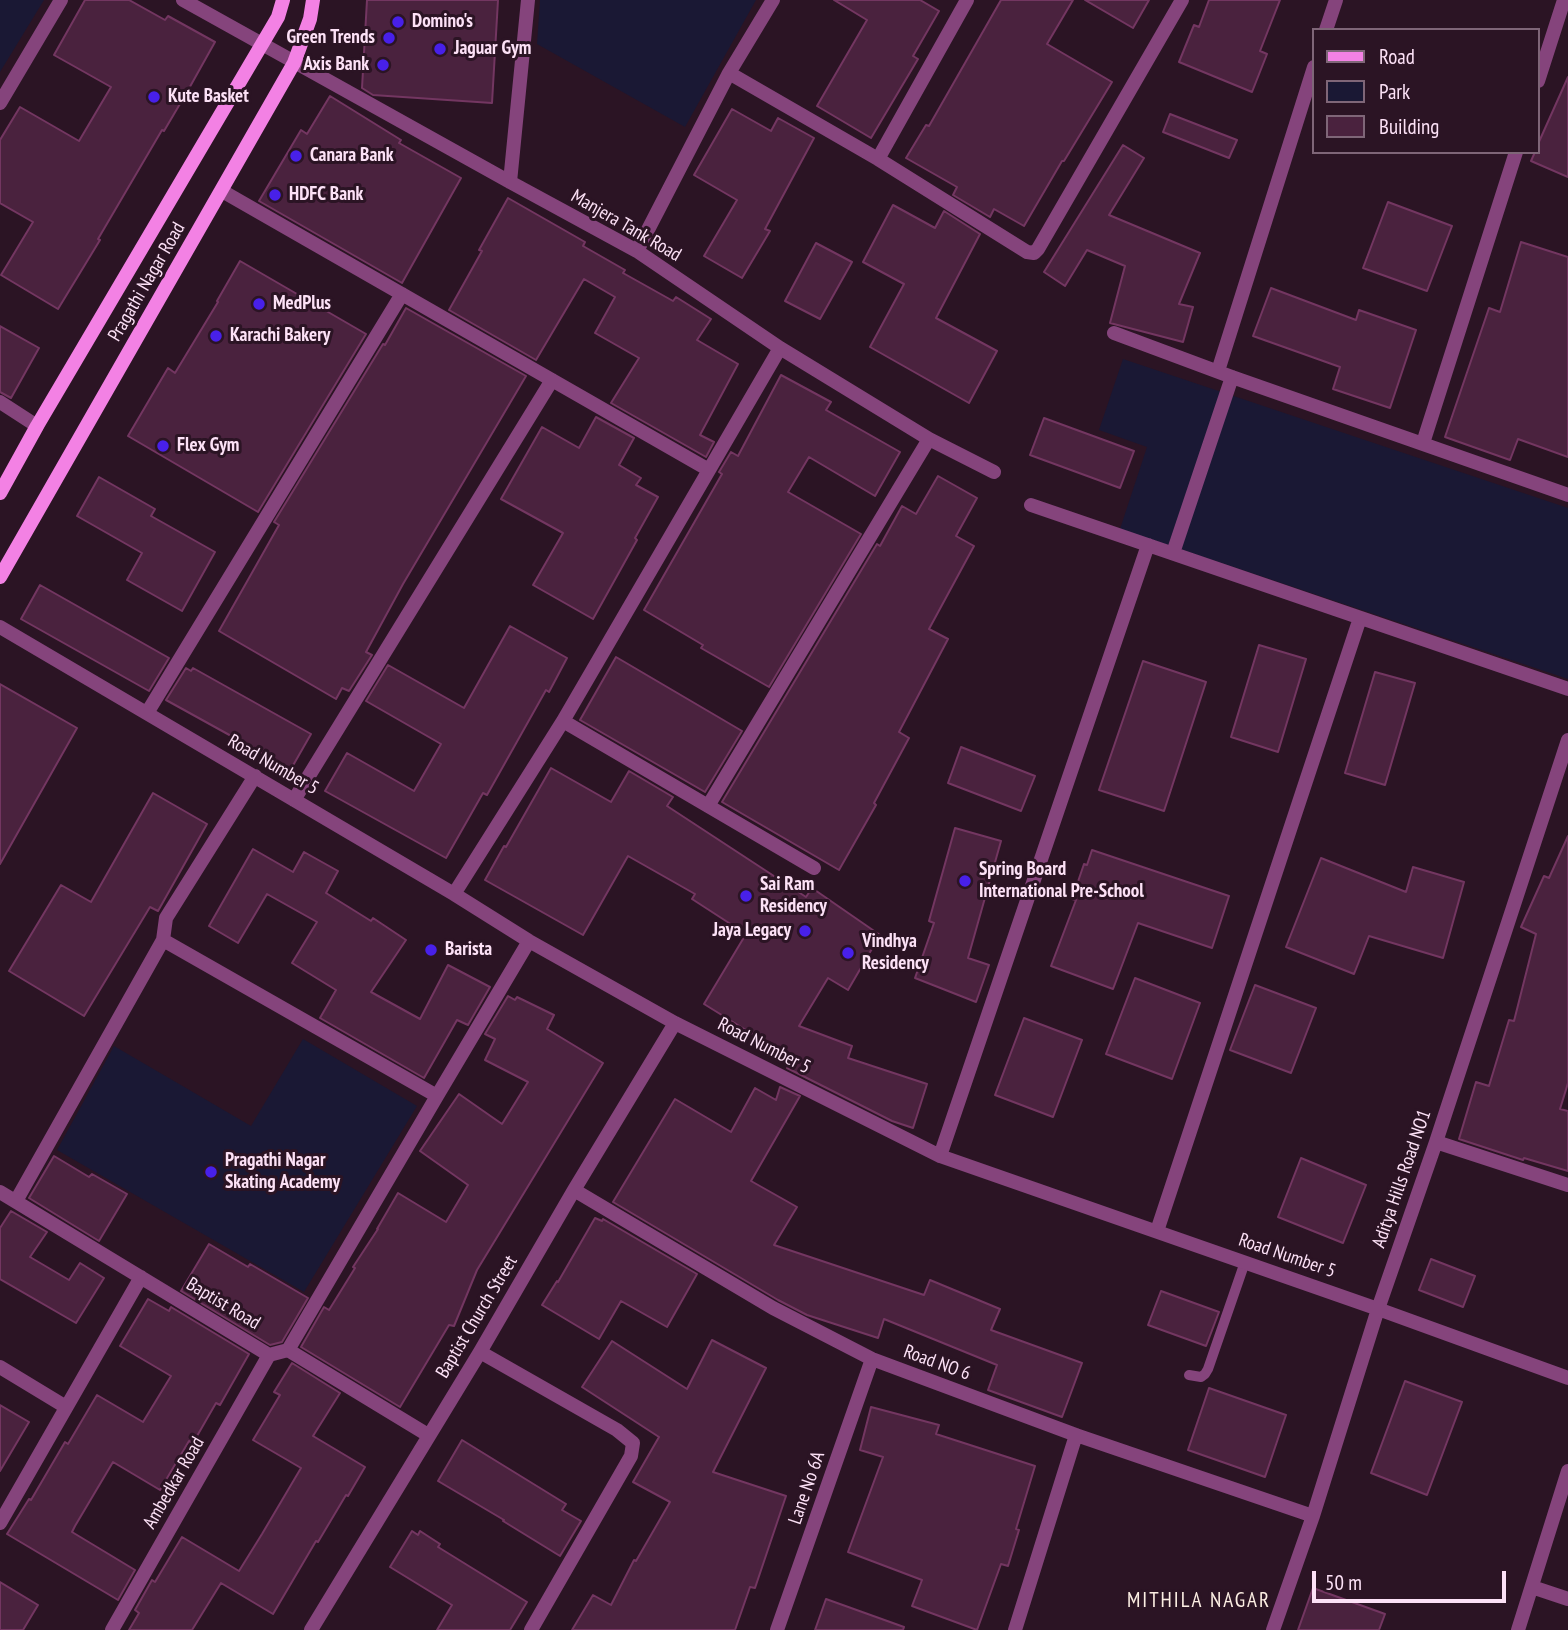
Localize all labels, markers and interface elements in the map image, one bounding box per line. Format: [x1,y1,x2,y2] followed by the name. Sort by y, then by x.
[412,11,473,33] place label: Domino's
[390,14,406,30] marker: Domino's
[286,27,375,49] place label: Green Trends
[1312,28,1540,154] legend
[381,30,397,46] marker: Green Trends
[454,38,531,60] place label: Jaguar Gym
[432,41,448,57] marker: Jaguar Gym
[1379,43,1415,70] text: Road
[303,54,369,76] place label: Axis Bank
[375,57,391,73] marker: Axis Bank
[1379,78,1410,105] text: Park
[168,86,249,108] place label: Kute Basket
[146,89,162,105] marker: Kute Basket
[1379,113,1439,140] text: Building
[310,145,394,167] place label: Canara Bank
[288,148,304,164] marker: Canara Bank
[289,184,363,206] place label: HDFC Bank
[567,185,685,267] street label: Manjera Tank Road
[267,187,283,203] marker: HDFC Bank
[104,218,190,346] street label: Pragathi Nagar Road
[273,293,331,315] place label: MedPlus
[251,296,267,312] marker: MedPlus
[230,325,330,347] place label: Karachi Bakery
[208,328,224,344] marker: Karachi Bakery
[177,435,239,457] place label: Flex Gym
[155,438,171,454] marker: Flex Gym
[223,730,323,800] street label: Road Number 5
[979,859,1144,903] place label: Spring Board International Pre-School
[957,873,973,889] marker: Spring Board International Pre-School
[760,874,827,918] place label: Sai Ram Residency
[738,888,754,904] marker: Sai Ram Residency
[712,920,791,942] place label: Jaya Legacy
[797,923,813,939] marker: Jaya Legacy
[862,931,929,975] place label: Vindhya Residency
[445,939,492,961] place label: Barista
[423,942,439,958] marker: Barista
[840,945,856,961] marker: Vindhya Residency
[714,1013,814,1079] street label: Road Number 5
[1368,1107,1436,1251] street label: Aditya Hills Road NO1
[225,1150,340,1194] place label: Pragathi Nagar Skating Academy
[203,1164,219,1180] marker: Pragathi Nagar Skating Academy
[1235,1229,1339,1283] street label: Road Number 5
[431,1252,523,1382] street label: Baptist Church Street
[182,1273,264,1335] street label: Baptist Road
[900,1340,974,1386] street label: Road NO 6
[139,1433,209,1533] street label: Ambedkar Road
[784,1449,830,1527] street label: Lane No 6A
[1316,1556,1510,1600] scale bar
[1325,1569,1362,1596] text: 50 m
[1129,1588,1269,1614] district label: MITHILA NAGAR

